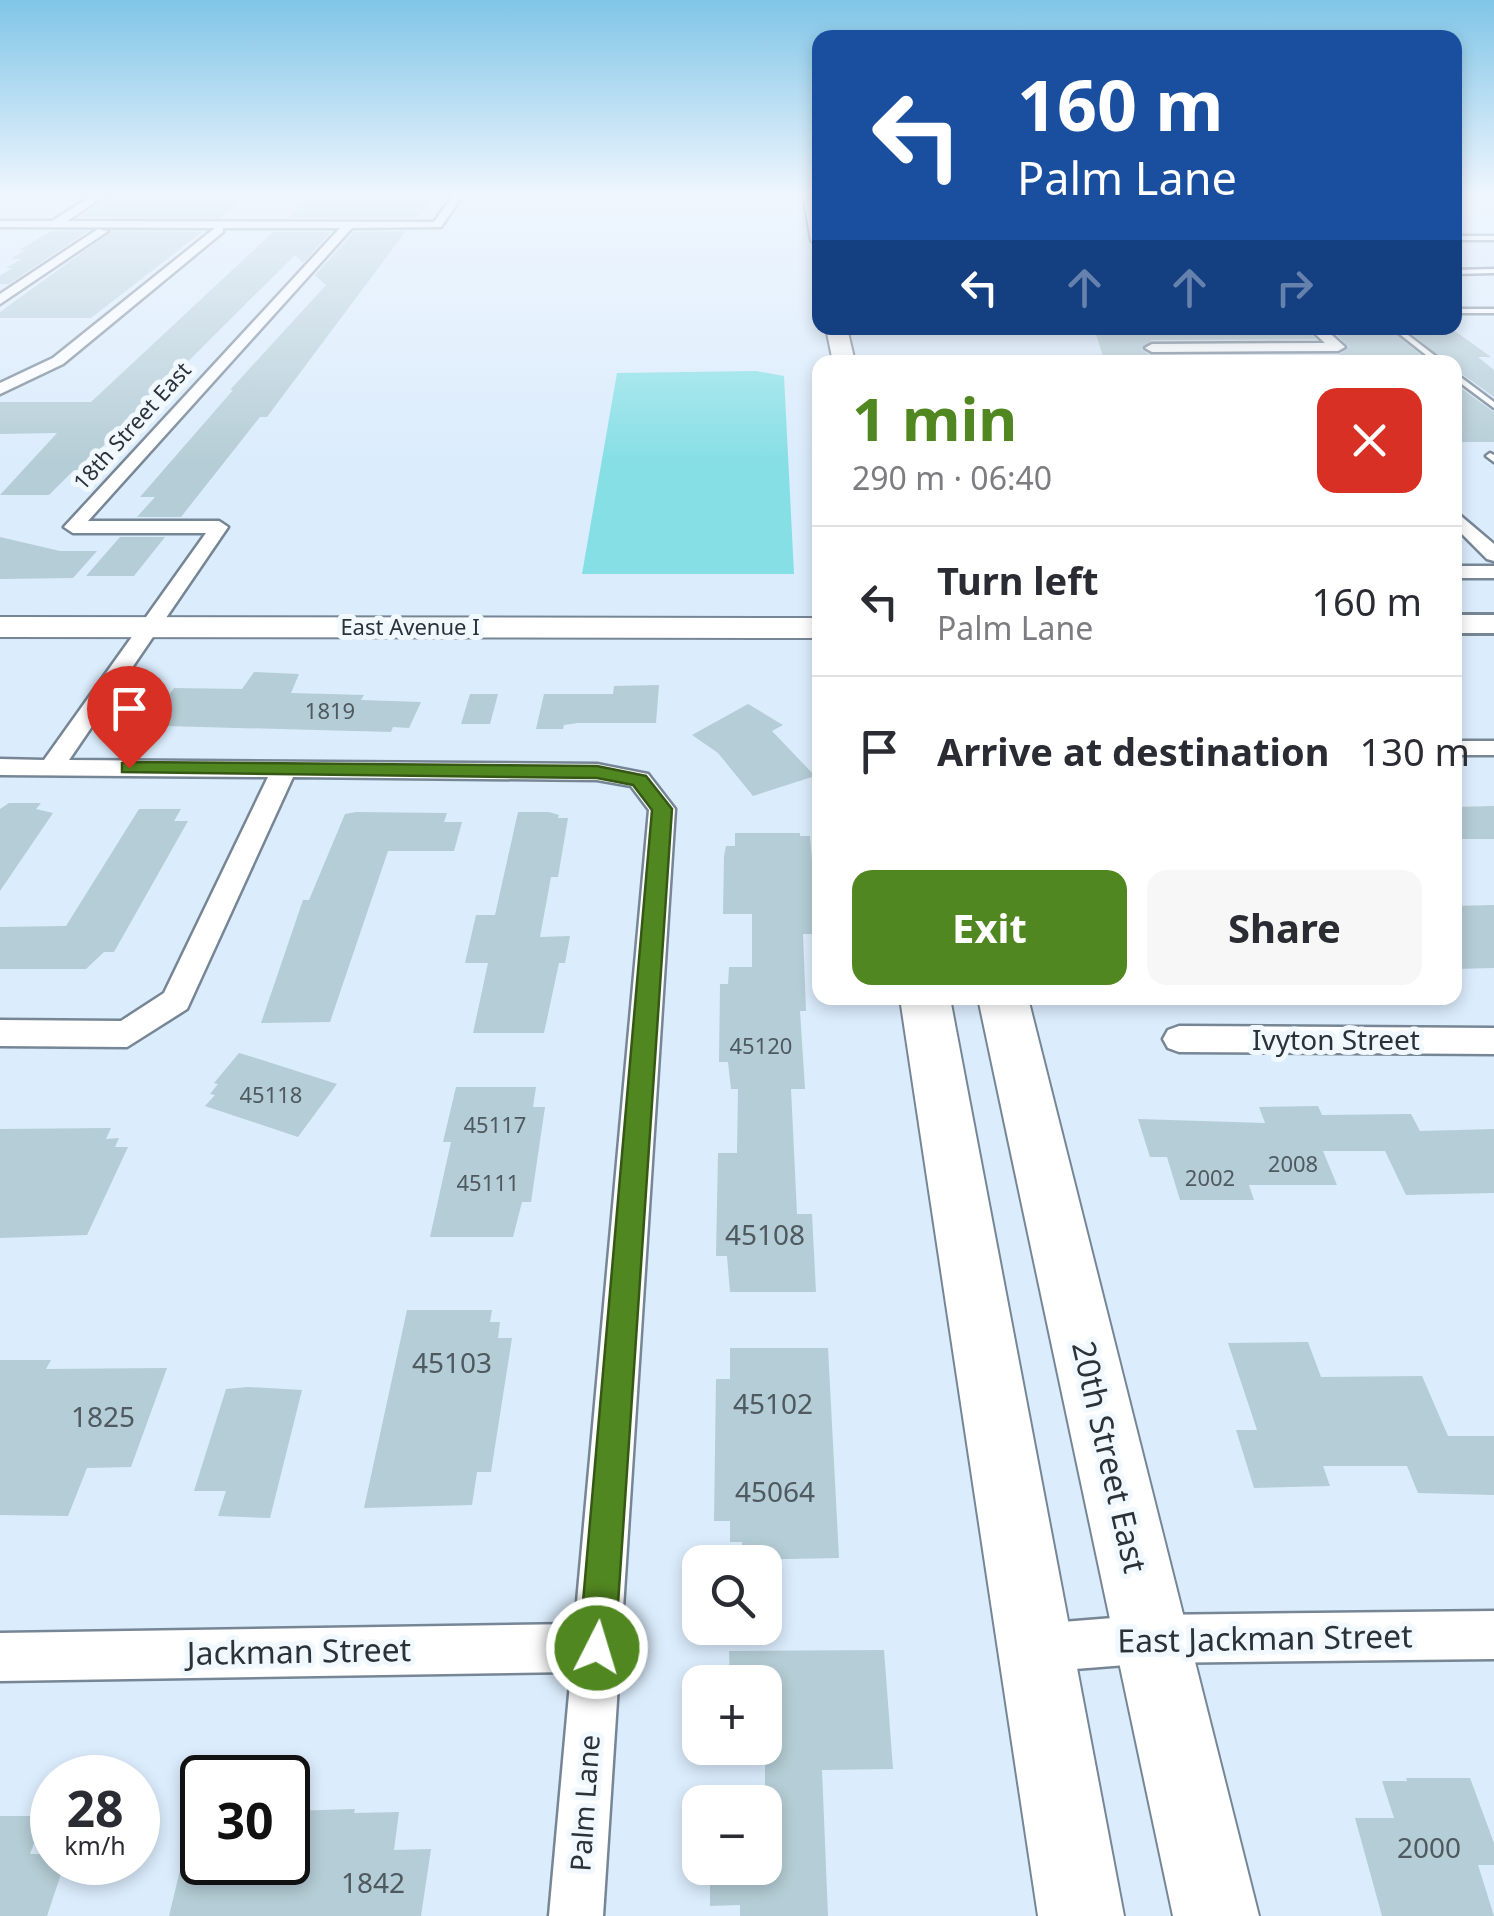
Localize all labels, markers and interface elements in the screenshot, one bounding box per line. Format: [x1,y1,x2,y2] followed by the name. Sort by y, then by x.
[1017,56,1224,152] text: 160 m
[852,70,982,200] icon: left
[1017,147,1237,208] text: Palm Lane
[952,260,1007,315] icon: left
[1057,260,1112,315] icon: ahead
[1162,260,1217,315] icon: ahead
[1267,260,1322,315] icon: right
[66,355,197,496] street label: 18th Street East
[852,377,1017,459] text: 1 min
[1317,388,1422,493] button: close
[852,456,1052,499] text: 290 m · 06:40
[937,554,1099,606] text: Turn left
[852,574,907,629] icon: left
[1311,575,1422,627] text: 160 m
[937,606,1093,649] text: Palm Lane
[340,611,480,641] street label: East Avenue I
[87,666,172,769] pin
[102,681,157,736] icon: arrive
[305,695,355,725] house number: 1819
[852,724,907,779] icon: arrive
[937,725,1329,777] text: Arrive at destination
[1359,725,1470,777] text: 130 m
[852,870,1127,985] button: Exit
[1147,870,1422,985] button: Share
[1252,1020,1420,1058] street label: Ivyton Street
[730,1030,792,1060] house number: 45120
[240,1079,302,1109] house number: 45118
[464,1109,526,1139] house number: 45117
[1268,1148,1318,1178] house number: 2008
[1185,1162,1235,1192] house number: 2002
[457,1167,519,1197] house number: 45111
[725,1215,805,1253] house number: 45108
[1063,1337,1158,1577] street label: 20th Street East
[412,1343,492,1381] house number: 45103
[733,1384,813,1422] house number: 45102
[71,1397,135,1435] house number: 1825
[735,1472,815,1510] house number: 45064
[682,1545,782,1885] map controls
[682,1545,782,1645] button: search
[545,1596,649,1700] position arrow
[1117,1613,1413,1662] street label: East Jackman Street
[183,1627,412,1674] street label: Jackman Street
[682,1665,782,1765] button: +
[560,1733,608,1872] street label: Palm Lane
[180,1755,310,1885] speed limit sign: 30
[66,1774,124,1842] text: 28
[682,1785,782,1885] button: −
[64,1828,126,1862] text: km/h
[1397,1828,1461,1866] house number: 2000
[341,1863,405,1901] house number: 1842

